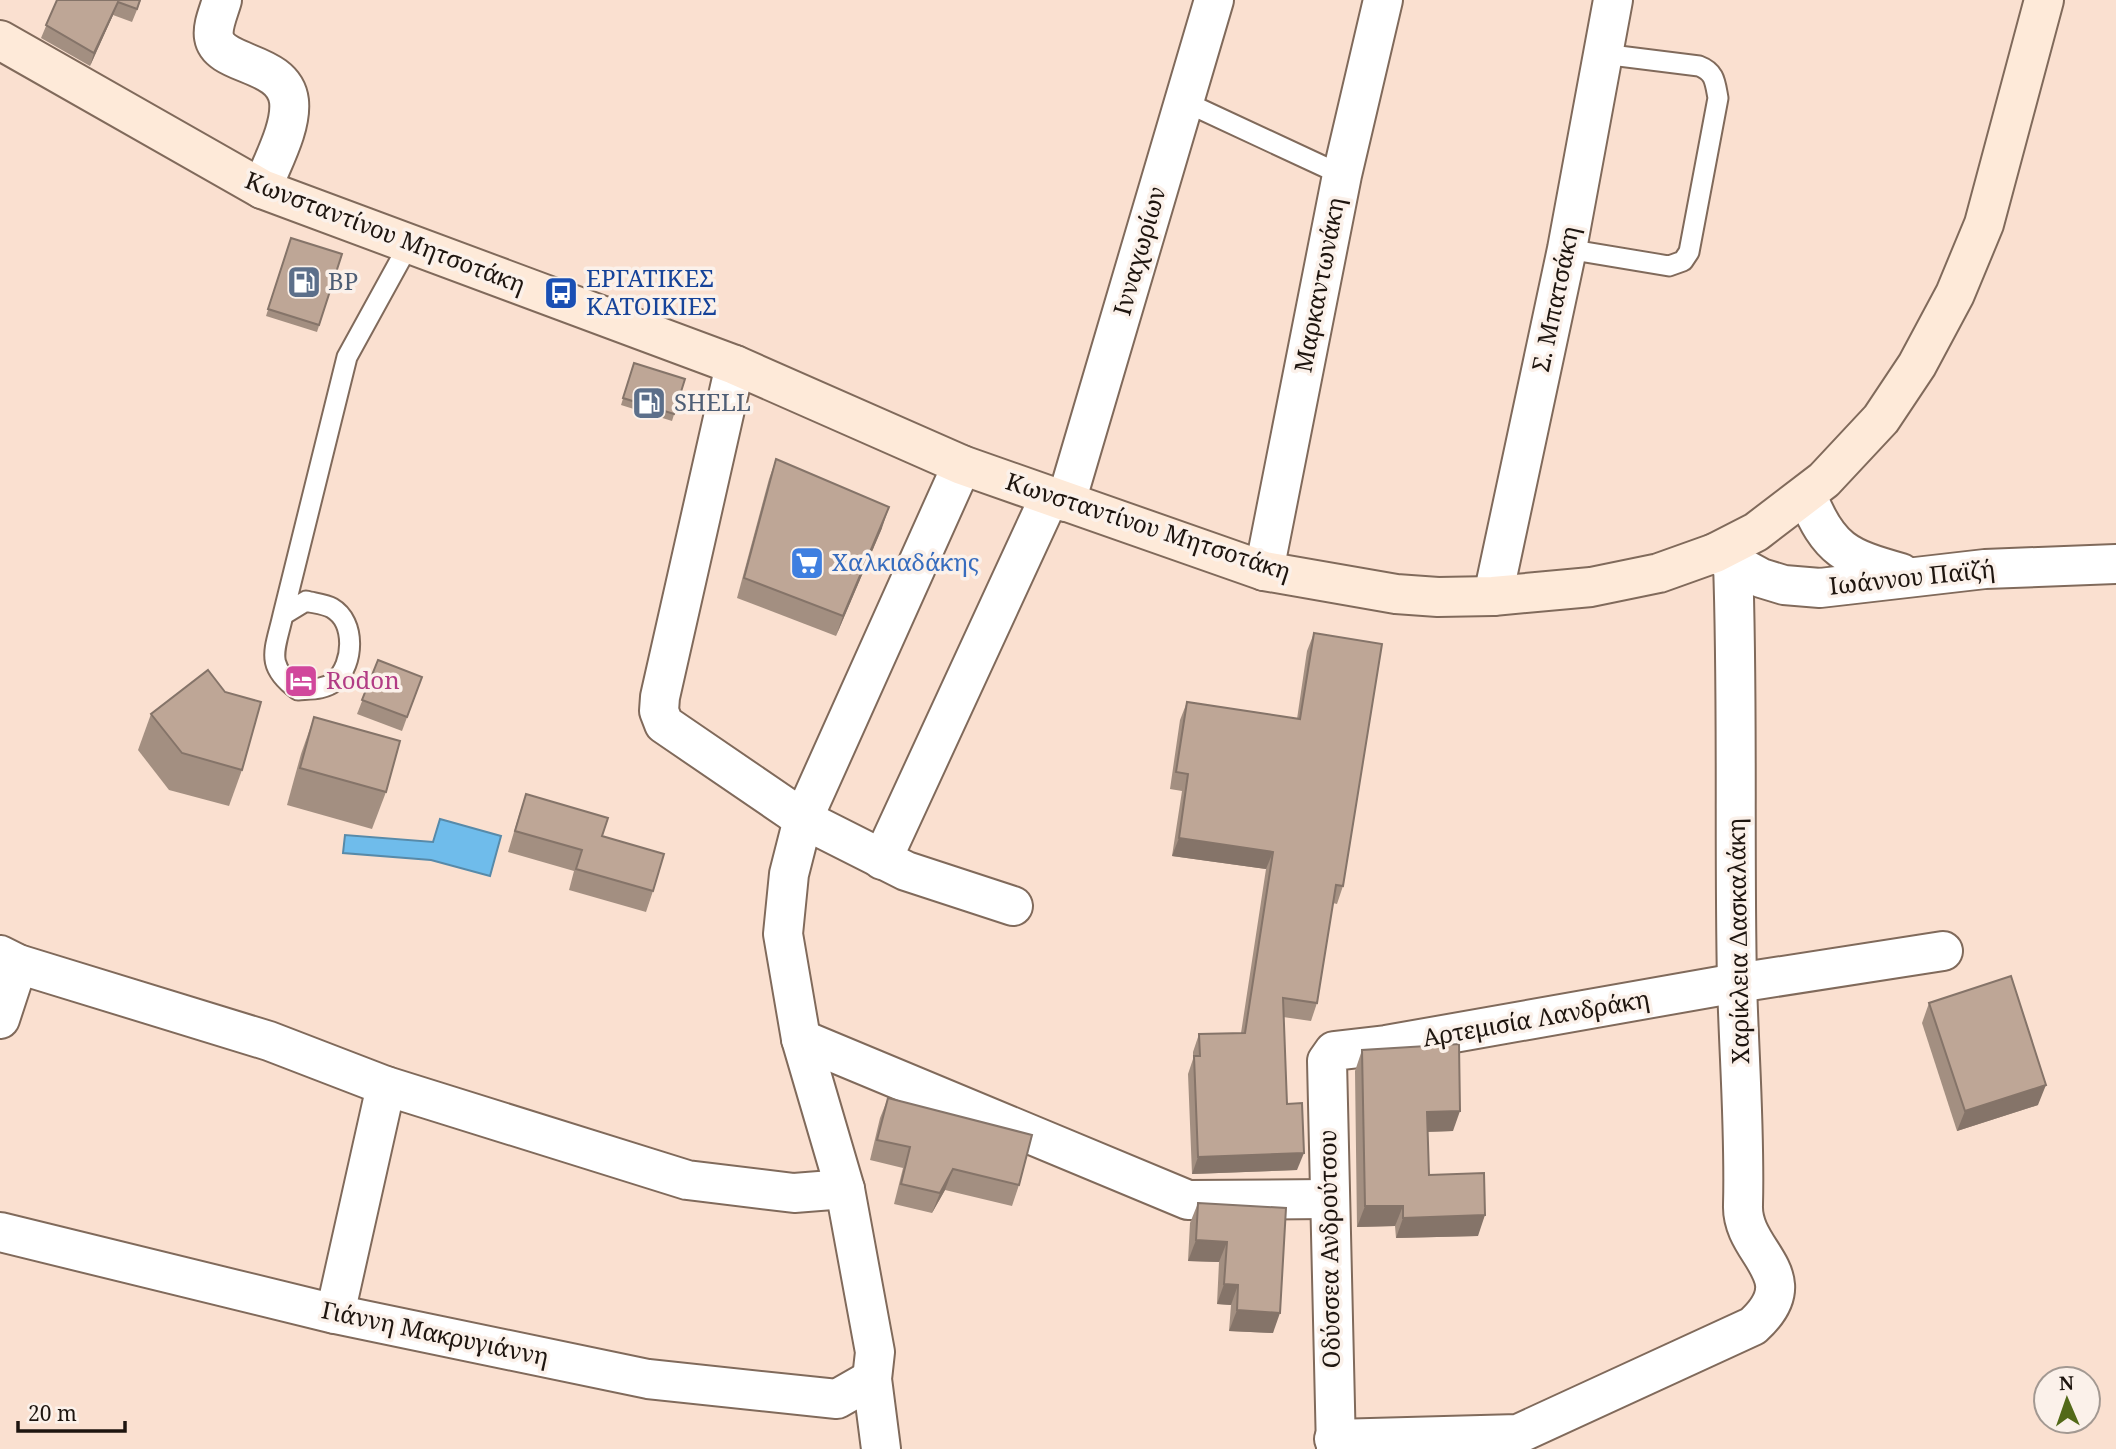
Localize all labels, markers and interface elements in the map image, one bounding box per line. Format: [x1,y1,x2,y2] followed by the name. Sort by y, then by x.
[241,163,530,300] street label: Κωνσταντίνου Μητσοτάκη
[1104,182,1173,319] street label: Ινναχωρίων
[1285,194,1352,375] street label: Μαρκαντωνάκη
[1523,223,1586,374] street label: Σ. Μπατσάκη
[586,261,717,322] place label: ΕΡΓΑΤΙΚΕΣ ΚΑΤΟΙΚΙΕΣ
[285,263,323,301] fuel station icon: BP
[328,264,358,297] place label: BP
[542,274,580,312] bus stop icon: ΕΡΓΑΤΙΚΕΣ ΚΑΤΟΙΚΙΕΣ
[630,384,668,422] fuel station icon: SHELL
[674,385,751,418] place label: SHELL
[1002,464,1295,587] street label: Κωνσταντίνου Μητσοτάκη
[788,544,826,582] supermarket icon: Χαλκιαδάκης
[832,545,979,578] place label: Χαλκιαδάκης
[1827,551,1996,602] street label: Ιωάννου Παϊζή
[282,662,320,700] hotel icon: Rodon
[326,663,400,696] place label: Rodon
[1719,818,1756,1064] street label: Χαρίκλεια Δασκαλάκη
[1420,981,1652,1054] street label: Αρτεμισία Λανδράκη
[1310,1129,1347,1369] street label: Οδύσσεα Ανδρούτσου
[319,1292,552,1373] street label: Γιάννη Μακρυγιάννη
[2032,1365,2102,1435] north arrow
[2058,1370,2074,1396] text: N
[18,1390,124,1434] scale bar
[28,1399,77,1427] text: 20 m

